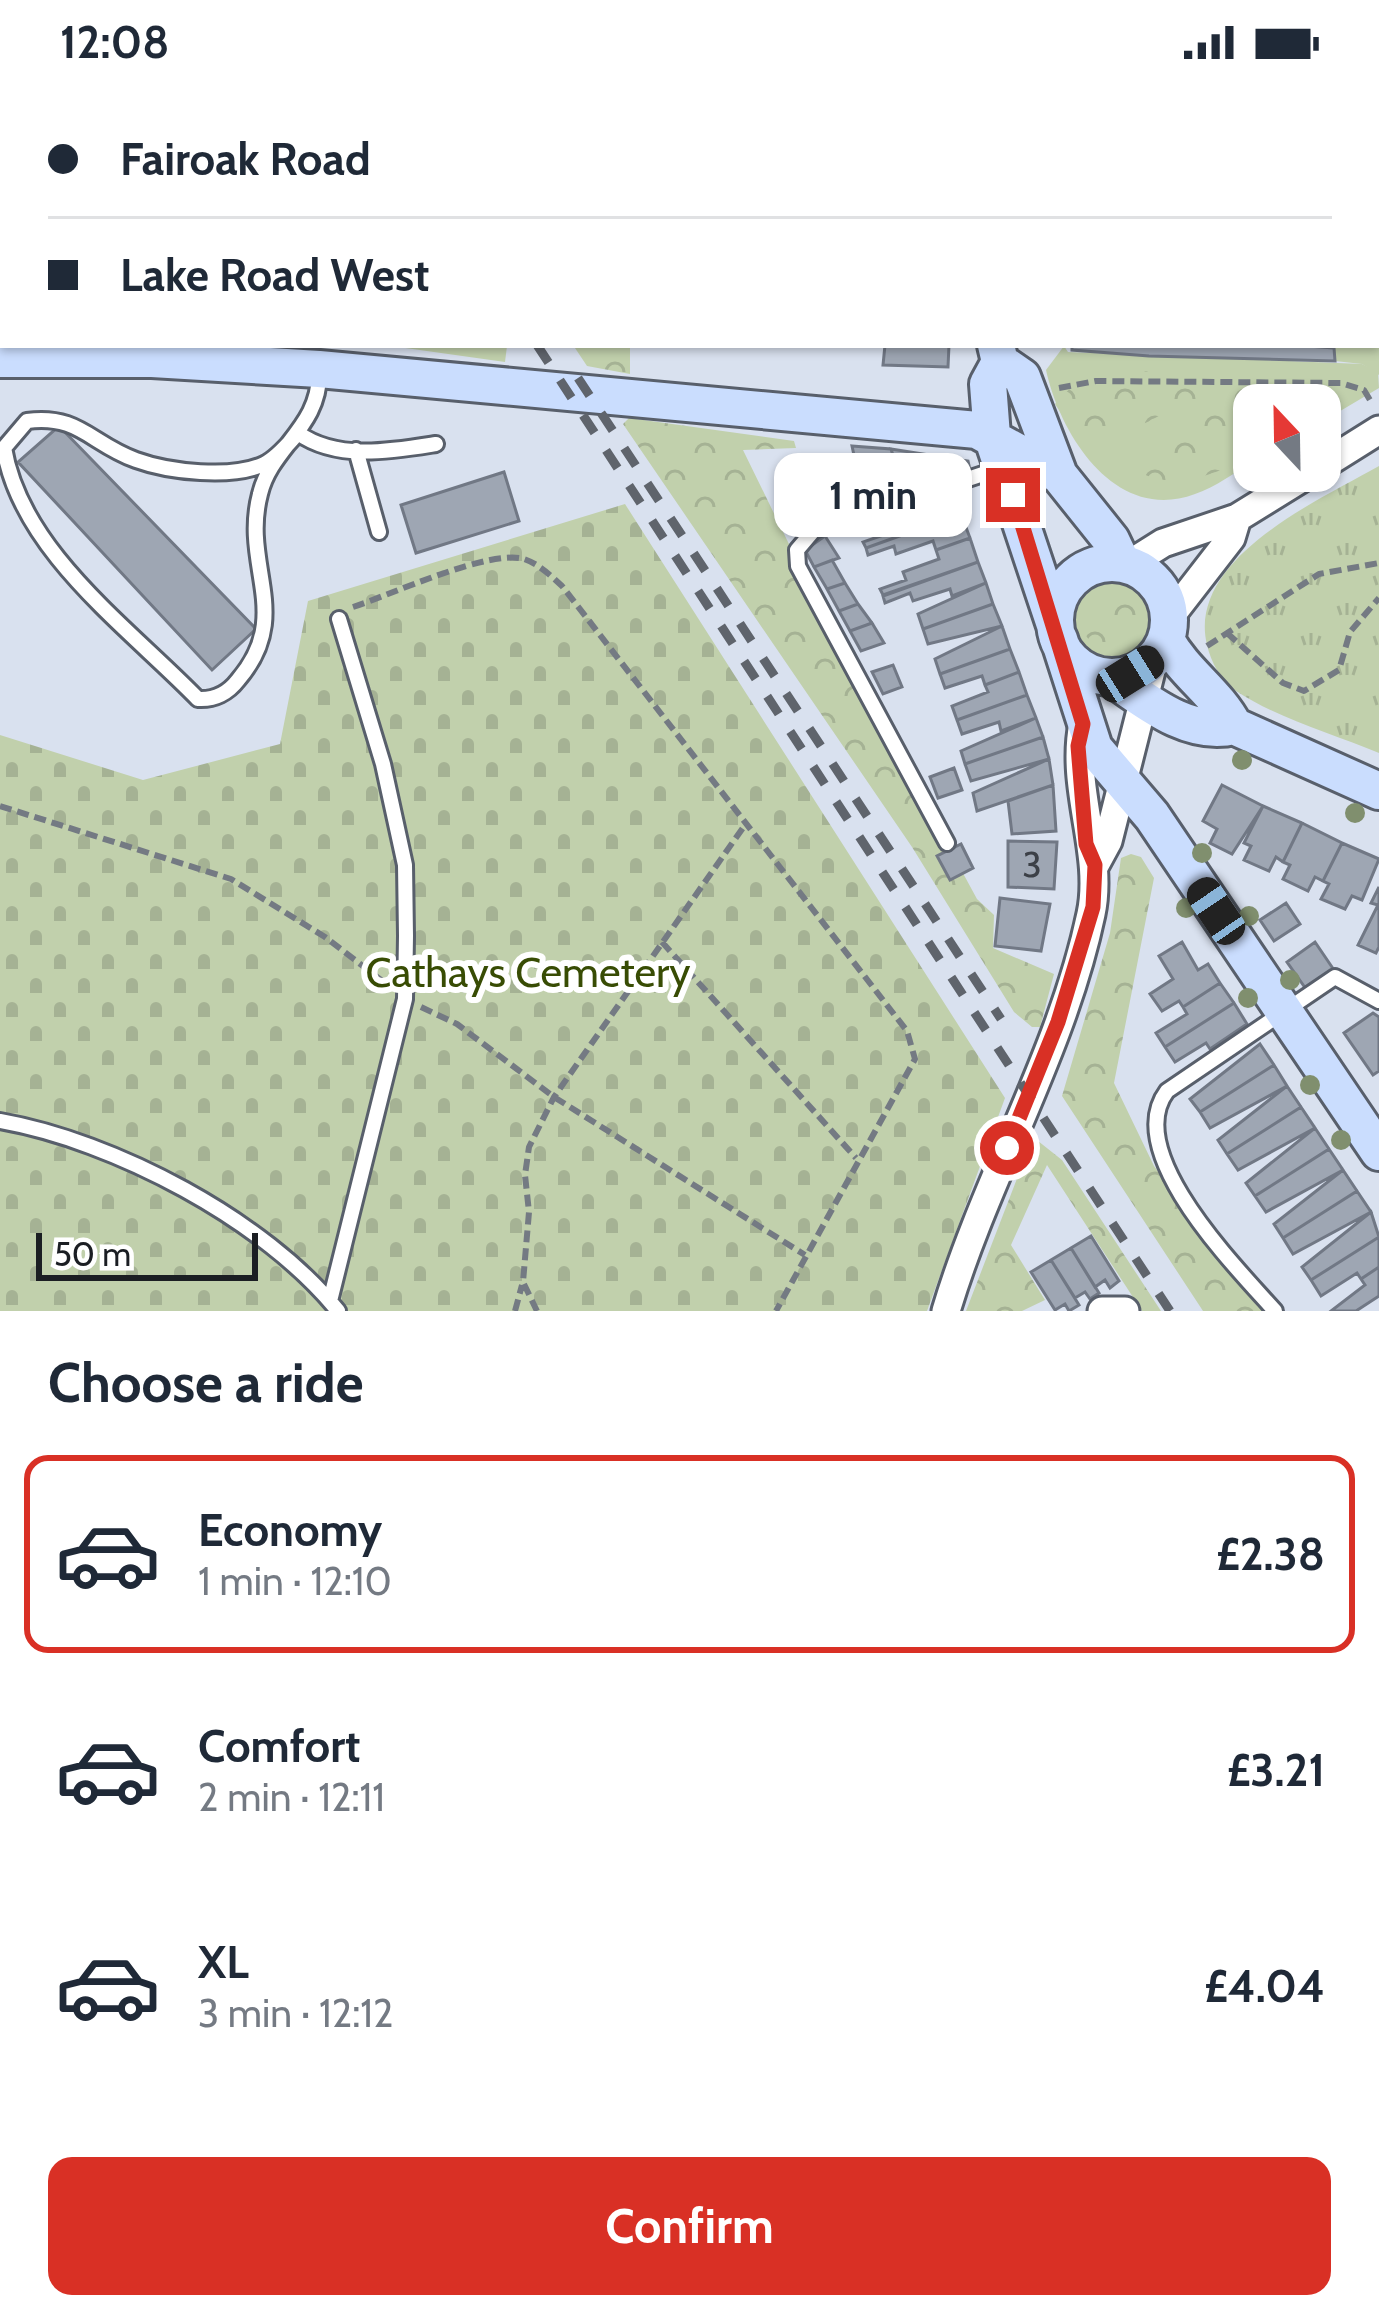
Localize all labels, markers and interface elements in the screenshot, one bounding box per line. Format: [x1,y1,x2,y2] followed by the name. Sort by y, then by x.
[60,15,169,69] text: 12:08
[120,132,371,186] text: Fairoak Road
[120,248,430,302] text: Lake Road West
[1233,384,1341,492] north arrow
[1233,384,1341,492] map controls
[773,453,971,537] callout: 1 min
[986,468,1040,522] route end
[829,471,917,519] text: 1 min
[1090,640,1170,708] car
[1022,842,1042,886] house number: 3
[1181,871,1251,951] car
[366,946,690,998] park label: Cathays Cemetery
[980,1121,1034,1175] route start
[36,1227,258,1280] scale bar
[54,1234,131,1274] text: 50 m
[48,1350,363,1416] text: Choose a ride
[54,1500,162,1608] icon: car
[198,1503,382,1557] text: Economy
[1216,1527,1325,1581] text: £2.38
[198,1557,392,1605] text: 1 min · 12:10
[54,1716,162,1824] icon: car
[198,1719,361,1773] text: Comfort
[1227,1743,1325,1797] text: £3.21
[198,1773,385,1821] text: 2 min · 12:11
[54,1932,162,2040] icon: car
[198,1935,249,1989] text: XL
[1204,1959,1325,2013] text: £4.04
[198,1989,393,2037] text: 3 min · 12:12
[48,2157,1331,2295] button: Confirm

